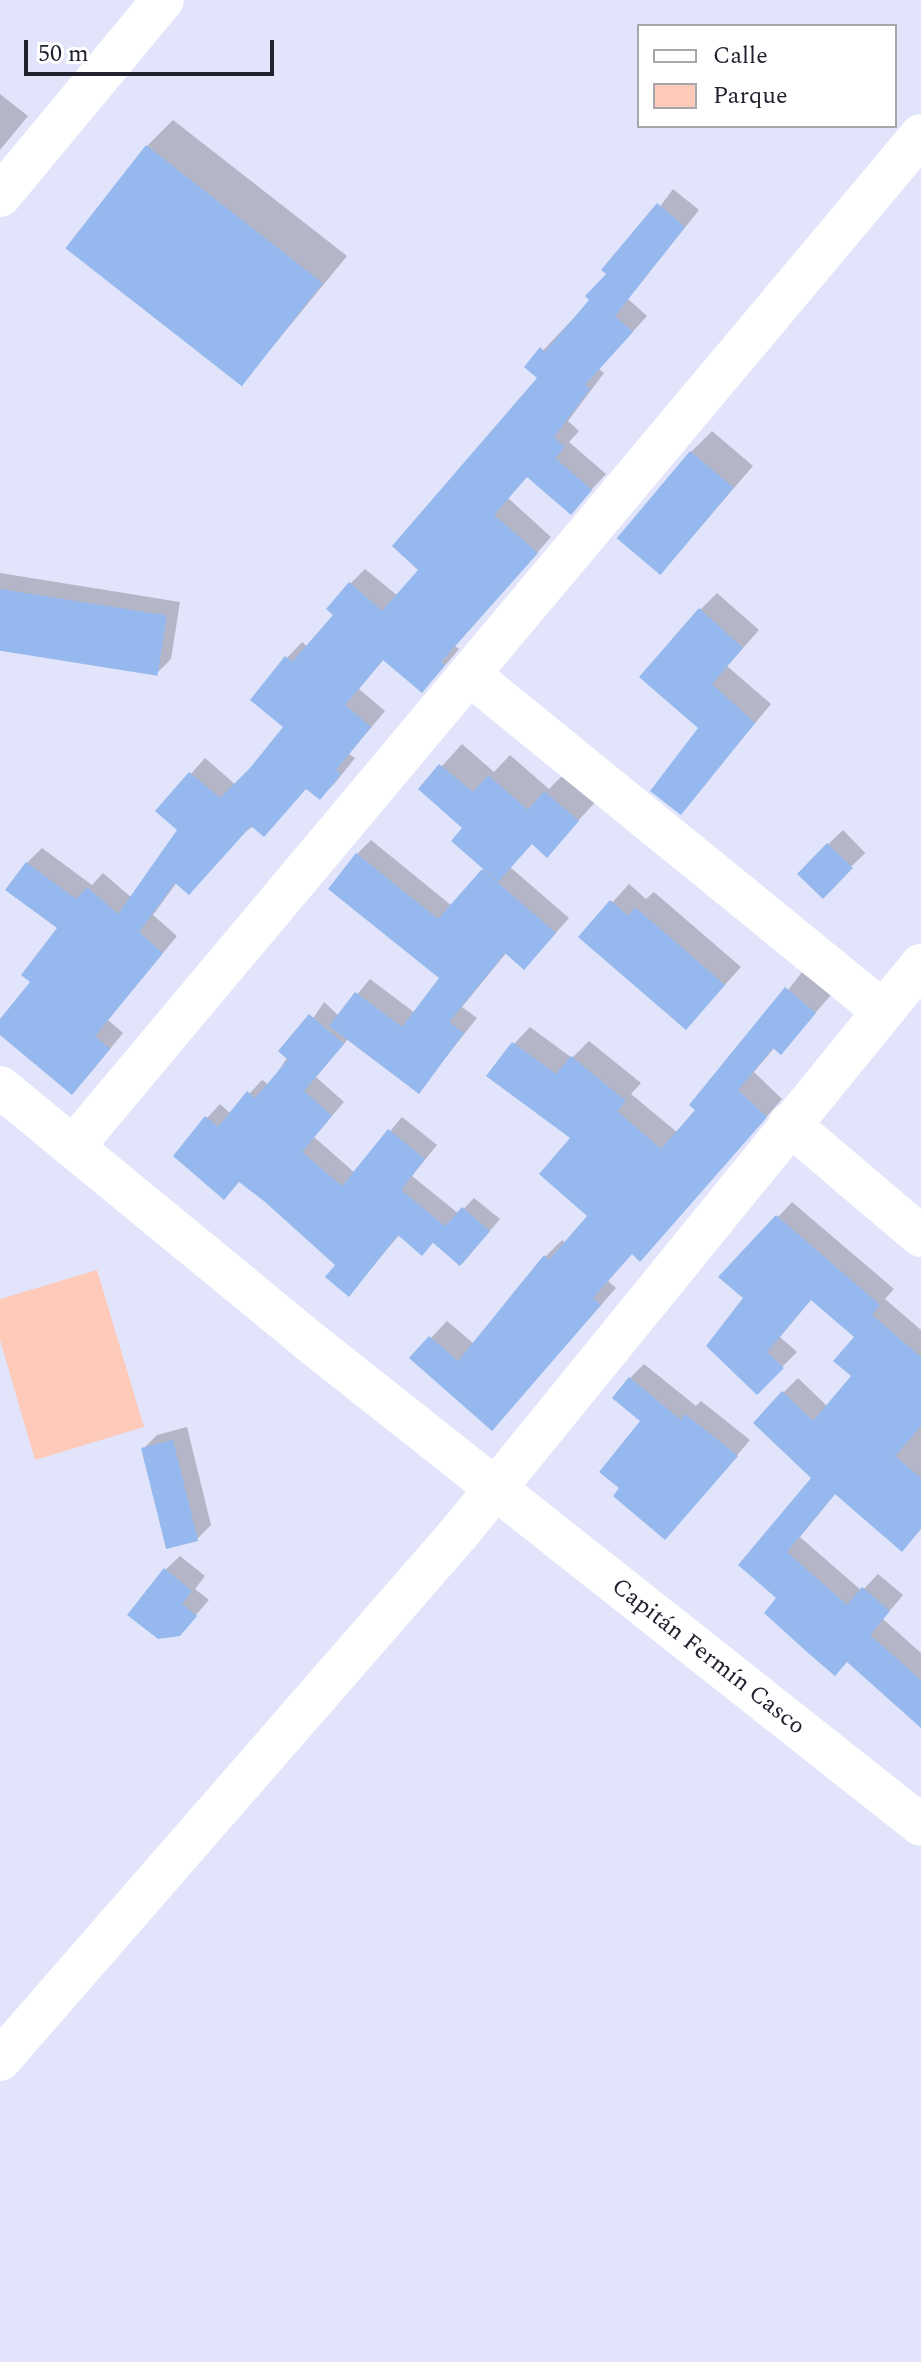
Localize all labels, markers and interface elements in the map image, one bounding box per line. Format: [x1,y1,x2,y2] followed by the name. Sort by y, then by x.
[28,24,278,74] scale bar
[637,24,897,128] legend
[38,36,89,72] text: 50 m
[713,38,768,74] text: Calle
[713,78,788,114] text: Parque
[606,1573,810,1741] street label: Capitán Fermín Casco

